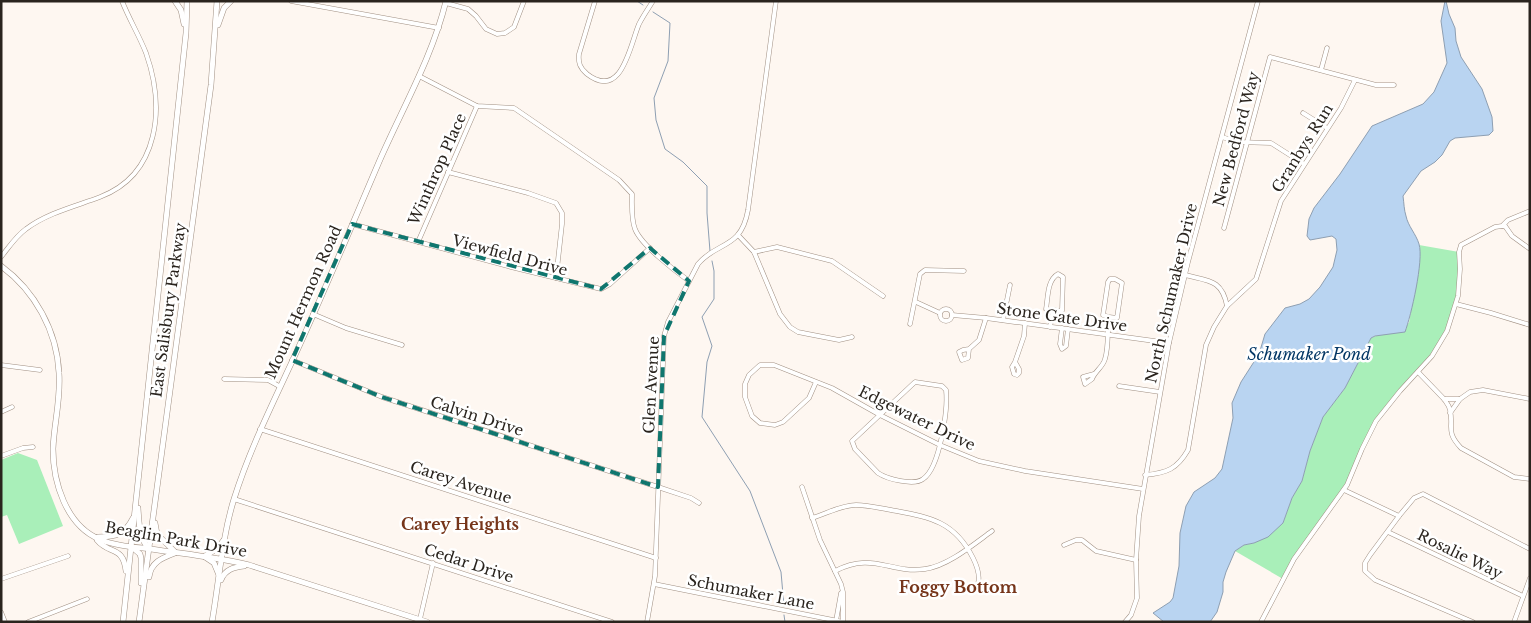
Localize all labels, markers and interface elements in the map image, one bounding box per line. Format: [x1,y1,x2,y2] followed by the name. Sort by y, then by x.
[1209,69,1263,209] street label: New Bedford Way
[1267,100,1337,196] street label: Granbys Run
[403,110,470,229] street label: Winthrop Place
[1141,201,1201,385] street label: North Schumaker Drive
[146,221,190,399] street label: East Salisbury Parkway
[261,222,345,382] street label: Mount Hermon Road
[449,230,570,280] street label: Viewfield Drive
[996,298,1128,336] street label: Stone Gate Drive
[639,336,663,434] street label: Glen Avenue
[1247,344,1371,364] water label: Schumaker Pond
[856,382,978,454] street label: Edgewater Drive
[428,392,526,440] street label: Calvin Drive
[408,457,514,507] street label: Carey Avenue
[401,514,519,534] district label: Carey Heights
[104,517,248,561] street label: Beaglin Park Drive
[1414,525,1506,583] street label: Rosalie Way
[422,540,516,586] street label: Cedar Drive
[686,570,816,614] street label: Schumaker Lane
[899,577,1018,597] district label: Foggy Bottom

